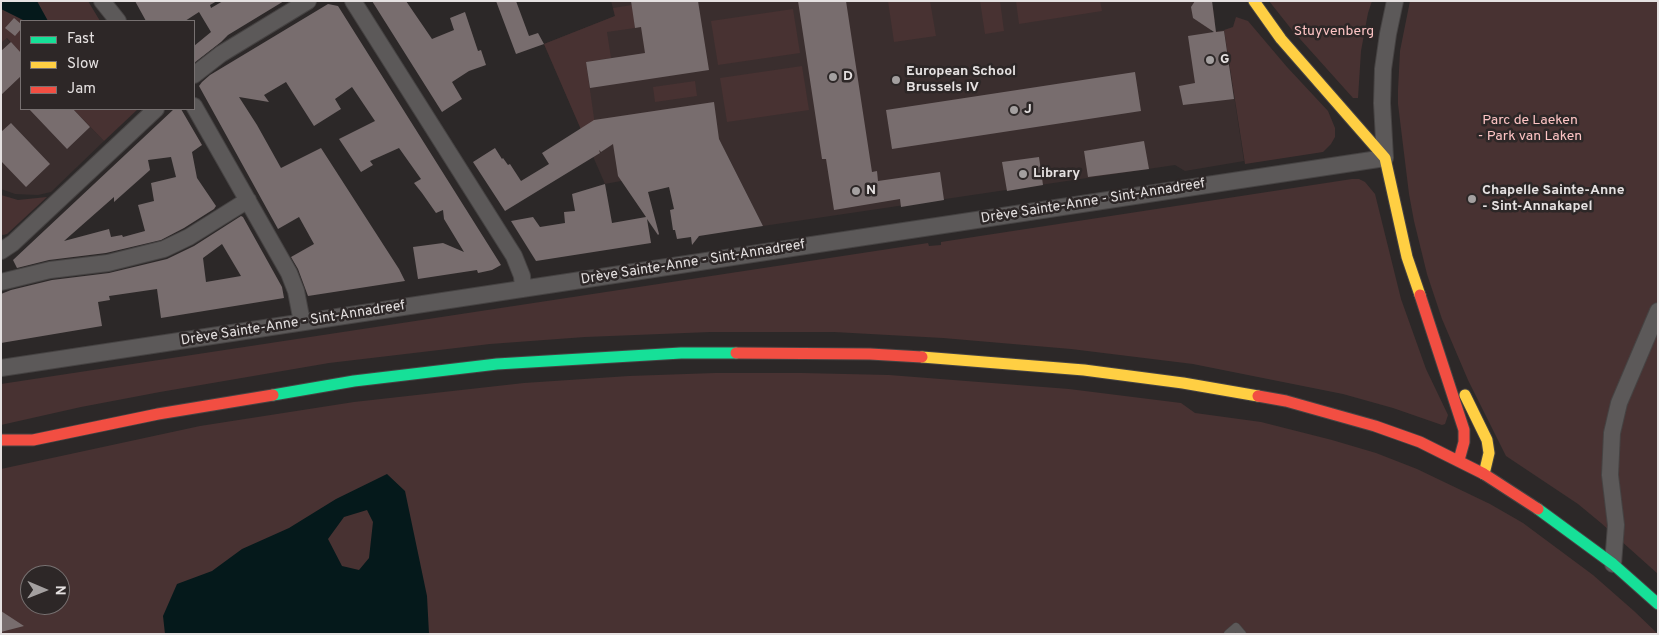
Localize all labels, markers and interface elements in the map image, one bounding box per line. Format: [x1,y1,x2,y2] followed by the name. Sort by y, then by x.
[20,20,195,110] legend
[1294,24,1374,40] park label: Stuyvenberg
[67,30,95,49] text: Fast
[1220,52,1230,68] place label: G
[1204,54,1216,66] marker: G
[67,55,99,74] text: Slow
[906,64,1016,96] place label: European School Brussels IV
[843,69,853,85] place label: D
[827,71,839,83] marker: D
[890,74,902,86] marker: European School Brussels IV
[67,80,96,99] text: Jam
[1024,102,1032,118] place label: J
[1008,104,1020,116] marker: J
[1478,113,1582,146] park label: Parc de Laeken - Park van Laken
[1033,166,1080,182] place label: Library
[1017,168,1029,180] marker: Library
[980,176,1206,228] street label: Drève Sainte-Anne - Sint-Annadreef
[866,183,876,199] place label: N
[1482,183,1624,216] place label: Chapelle Sainte-Anne - Sint-Annakapel
[850,185,862,197] marker: N
[1466,193,1478,205] marker: Chapelle Sainte-Anne - Sint-Annakapel
[580,237,806,289] street label: Drève Sainte-Anne - Sint-Annadreef
[180,298,406,350] street label: Drève Sainte-Anne - Sint-Annadreef
[20,565,70,615] north arrow
[51,585,68,595] text: N

